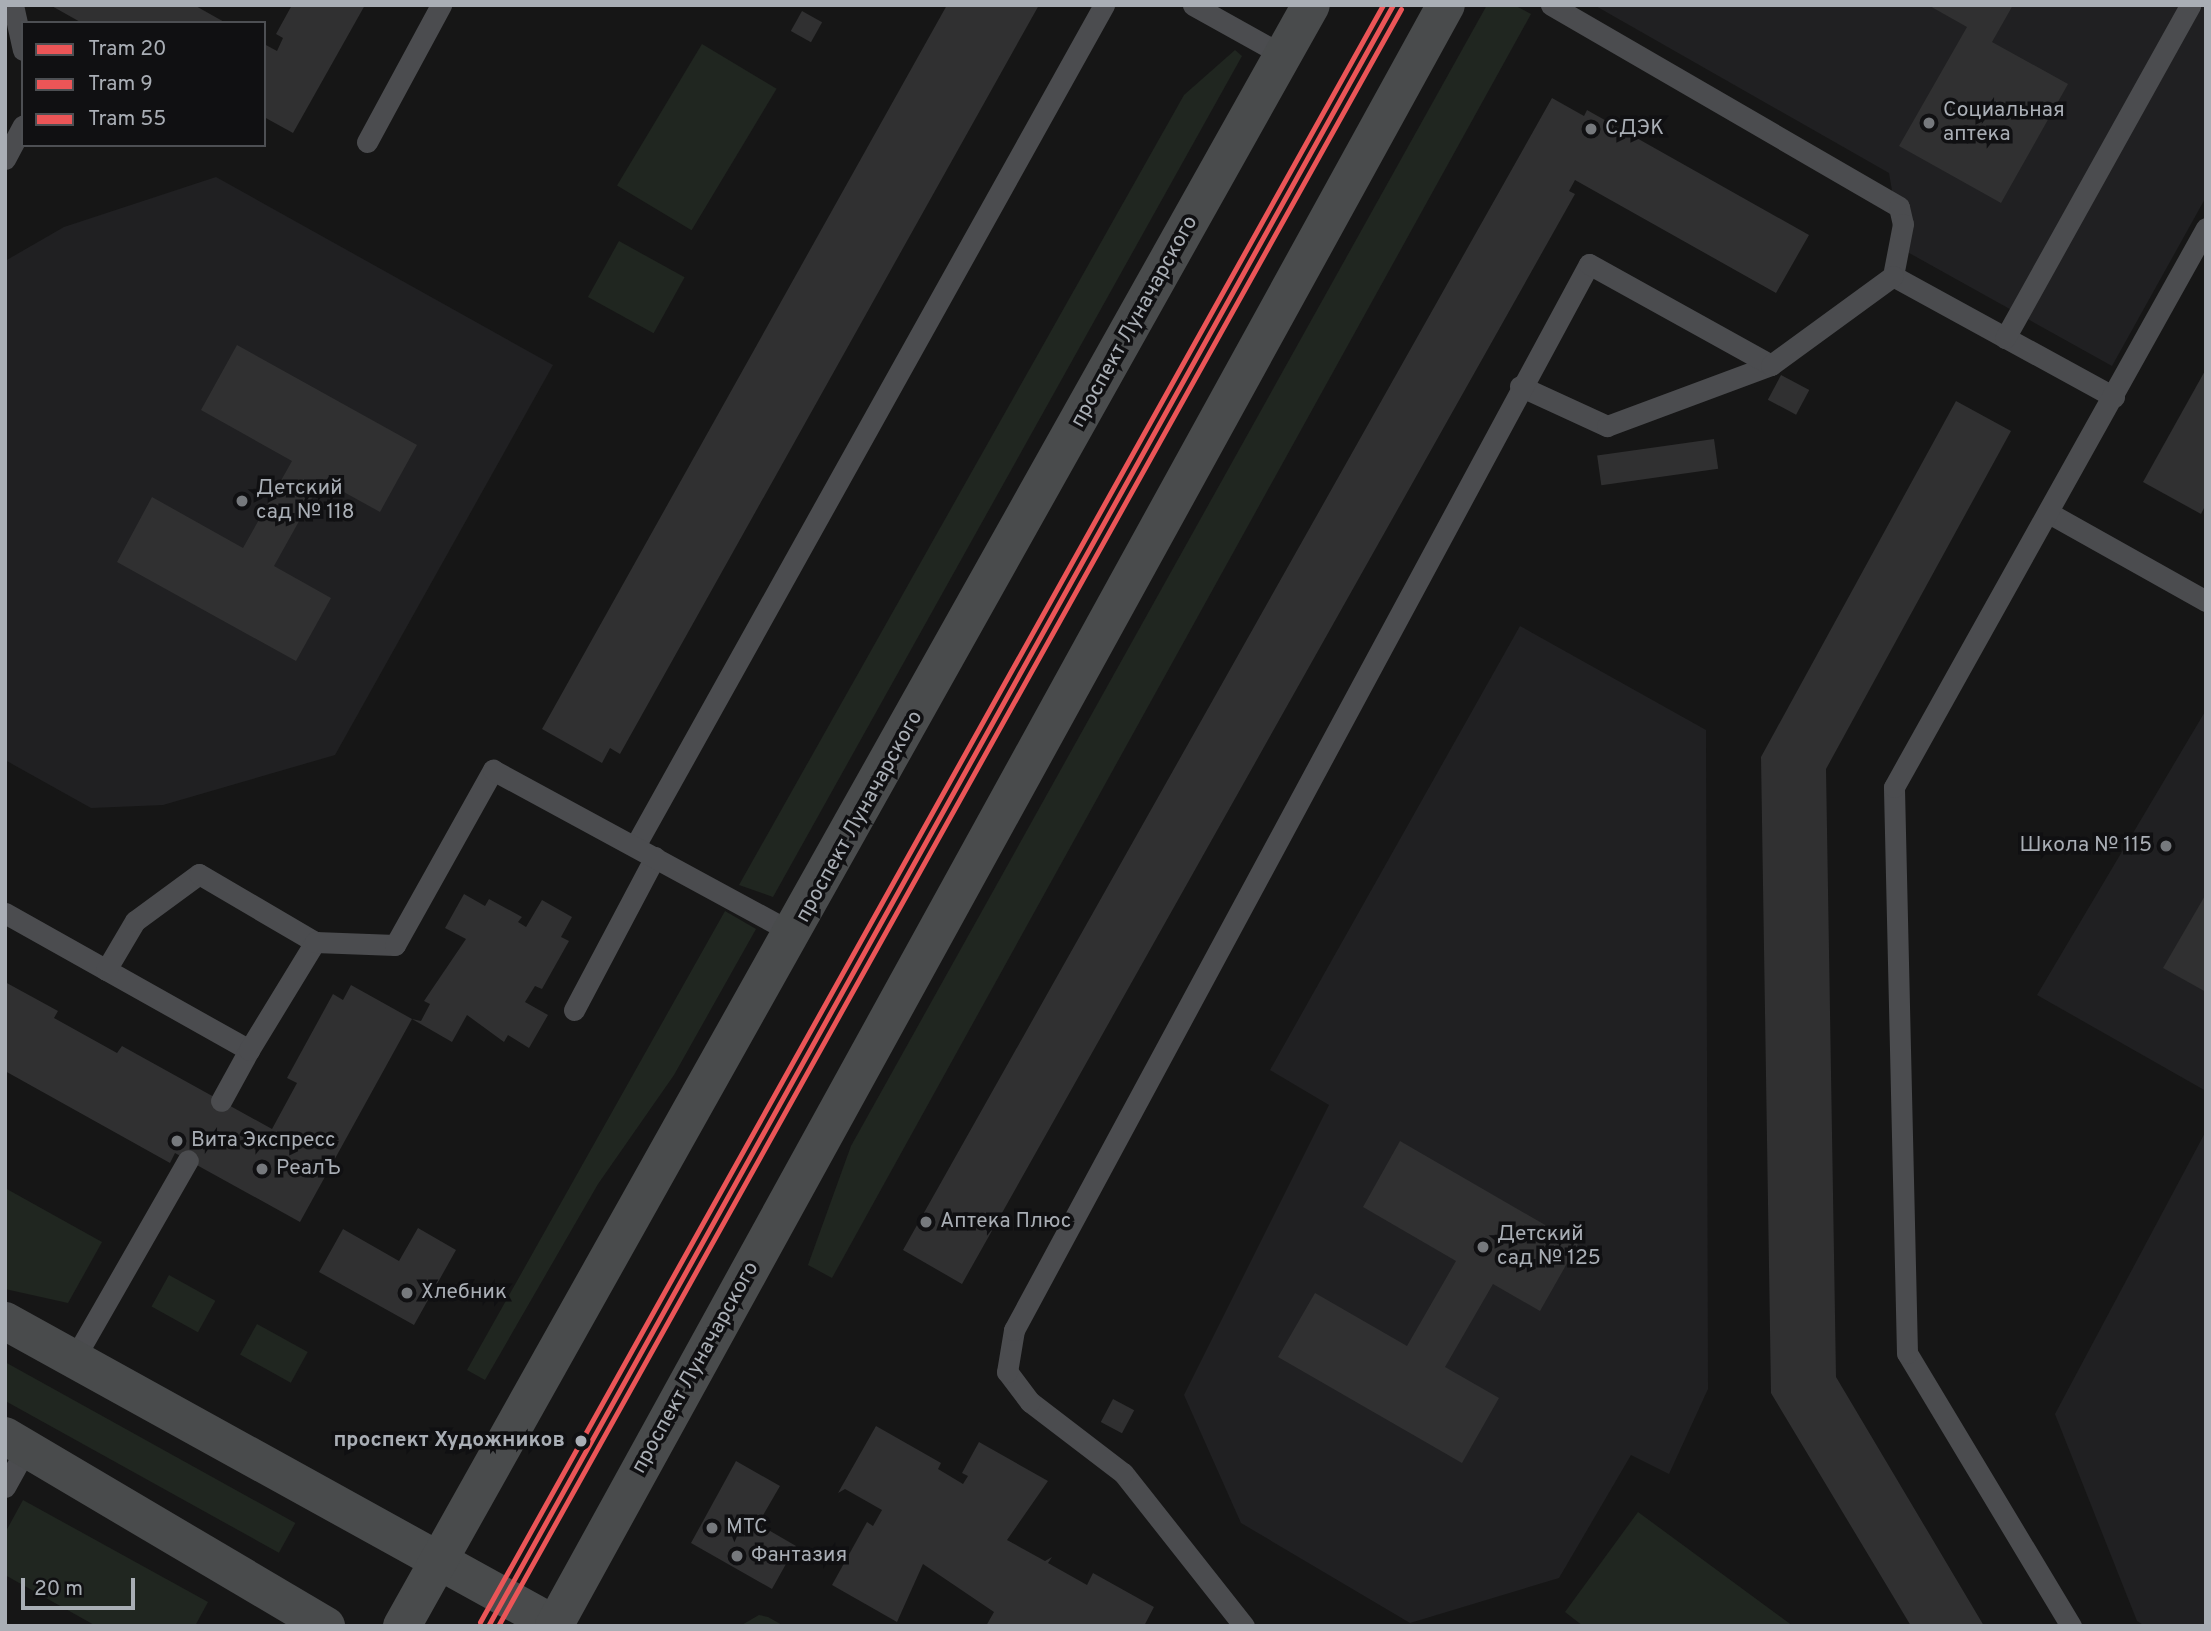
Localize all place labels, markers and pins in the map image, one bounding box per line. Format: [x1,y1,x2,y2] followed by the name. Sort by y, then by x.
[1943,98,2065,148] place label: Социальная аптека
[1921,115,1937,131] marker: Социальная аптека
[1605,116,1664,142] place label: СДЭК
[1583,121,1599,137] marker: СДЭК
[256,476,355,526] place label: Детский сад № 118
[234,493,250,509] marker: Детский сад № 118
[2019,833,2152,859] place label: Школа № 115
[2158,838,2174,854] marker: Школа № 115
[191,1128,336,1154] place label: Вита Экспресс
[169,1133,185,1149] marker: Вита Экспресс
[276,1156,341,1182] place label: РеалЪ
[254,1161,270,1177] marker: РеалЪ
[940,1209,1071,1235] place label: Аптека Плюс
[918,1214,934,1230] marker: Аптека Плюс
[1497,1222,1601,1272] place label: Детский сад № 125
[1475,1239,1491,1255] marker: Детский сад № 125
[421,1280,507,1306] place label: Хлебник
[399,1285,415,1301] marker: Хлебник
[333,1428,565,1454] place label: проспект Художников
[571,1431,591,1451] marker: проспект Художников
[726,1515,768,1541] place label: МТС
[704,1520,720,1536] marker: МТС
[751,1543,847,1569] place label: Фантазия
[729,1548,745,1564] marker: Фантазия

